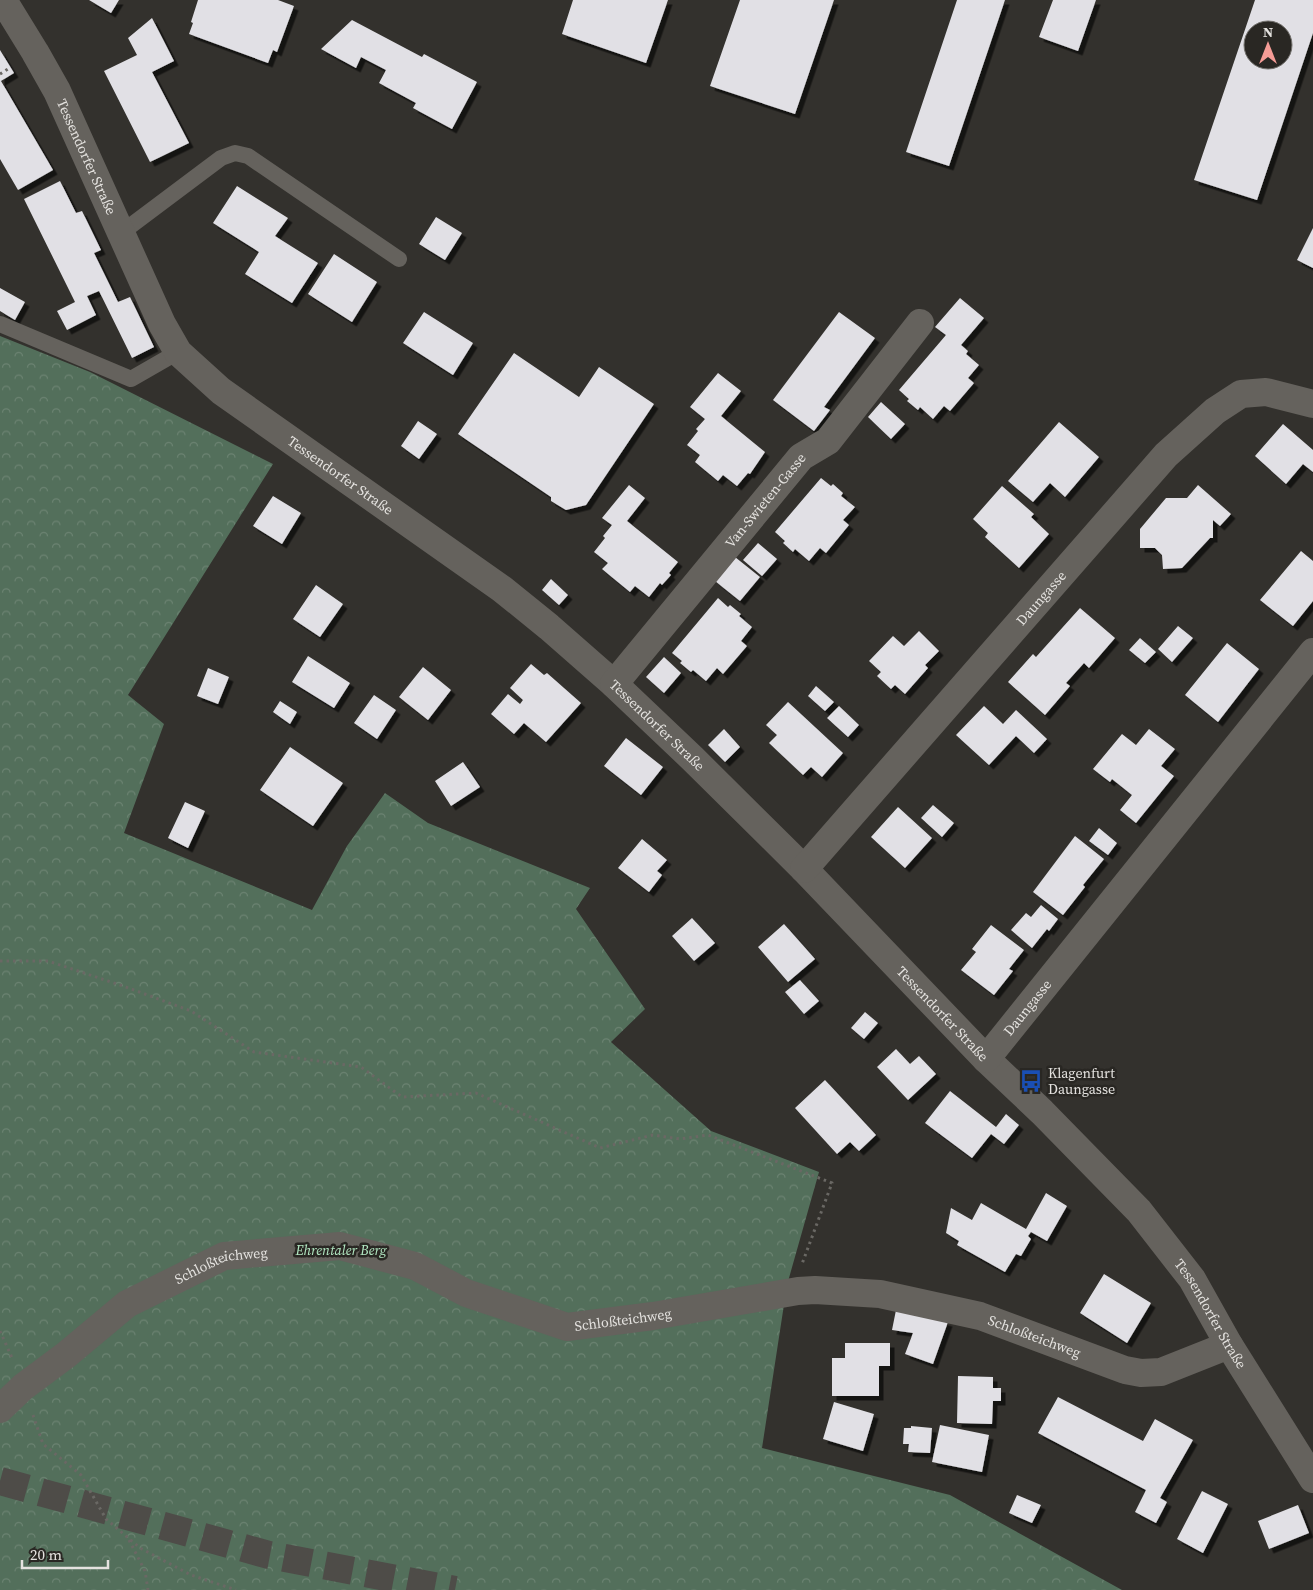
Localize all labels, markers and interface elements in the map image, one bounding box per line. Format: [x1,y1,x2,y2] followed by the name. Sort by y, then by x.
[1243,20,1293,70] north arrow
[1263,22,1273,42] text: N
[52,96,121,218] street label: Tessendorfer Straße
[284,431,397,519] street label: Tessendorfer Straße
[720,448,811,552] street label: Van-Swieten-Gasse
[1011,566,1071,630] street label: Daungasse
[605,675,709,775] street label: Tessendorfer Straße
[892,962,993,1066] street label: Tessendorfer Straße
[999,975,1056,1040] street label: Daungasse
[1048,1063,1115,1099] place label: Klagenfurt Daungasse
[1018,1068,1044,1094] bus stop icon: Klagenfurt Daungasse
[294,1240,388,1260] park label: Ehrentaler Berg
[171,1242,268,1289] street label: Schloßteichweg
[1170,1255,1251,1373] street label: Tessendorfer Straße
[573,1303,673,1336] street label: Schloßteichweg
[985,1310,1084,1363] street label: Schloßteichweg
[22,1538,109,1570] scale bar
[30,1544,62,1565] text: 20 m

